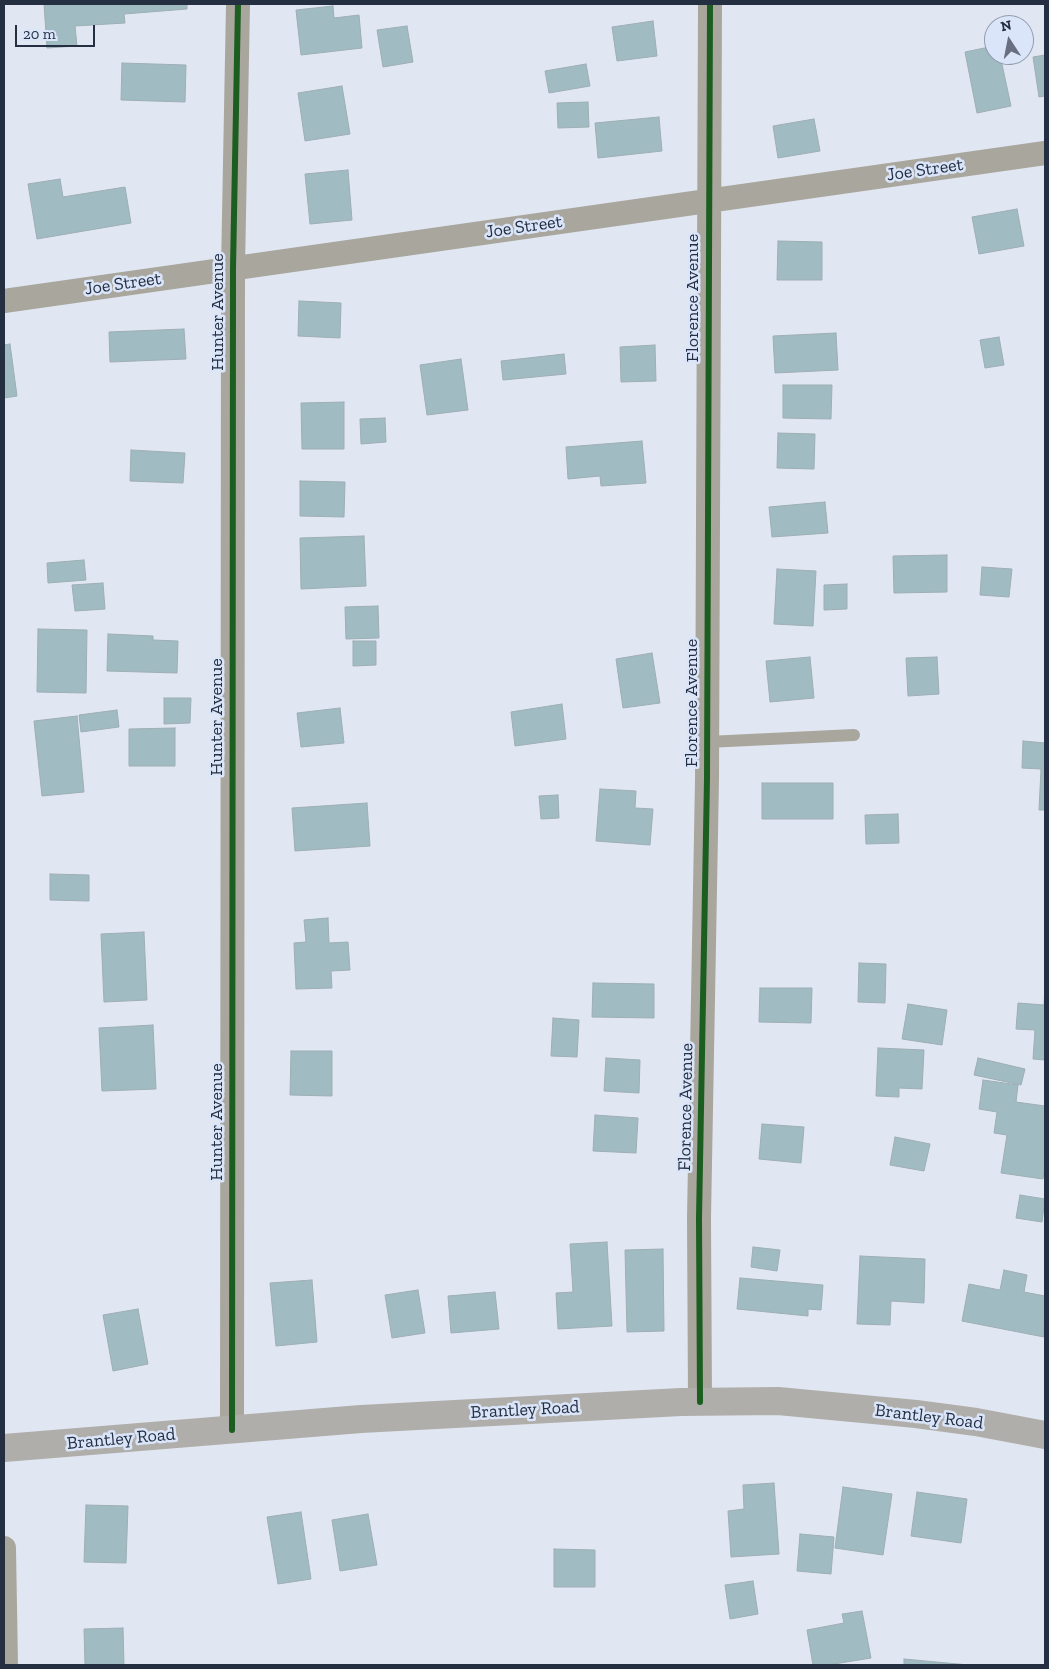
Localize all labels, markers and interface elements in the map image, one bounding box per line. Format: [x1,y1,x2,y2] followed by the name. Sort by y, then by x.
[18,15,98,47] scale bar
[984,15,1034,65] north arrow
[999,16,1013,35] text: N
[23,25,56,43] text: 20 m
[885,154,965,186] street label: Joe Street
[484,211,564,243] street label: Joe Street
[682,234,704,362] street label: Florence Avenue
[207,253,229,371] street label: Hunter Avenue
[83,268,163,300] street label: Joe Street
[681,639,703,767] street label: Florence Avenue
[206,658,228,776] street label: Hunter Avenue
[674,1043,698,1171] street label: Florence Avenue
[206,1063,228,1181] street label: Hunter Avenue
[470,1396,580,1424] street label: Brantley Road
[874,1400,984,1434] street label: Brantley Road
[66,1423,176,1455] street label: Brantley Road

